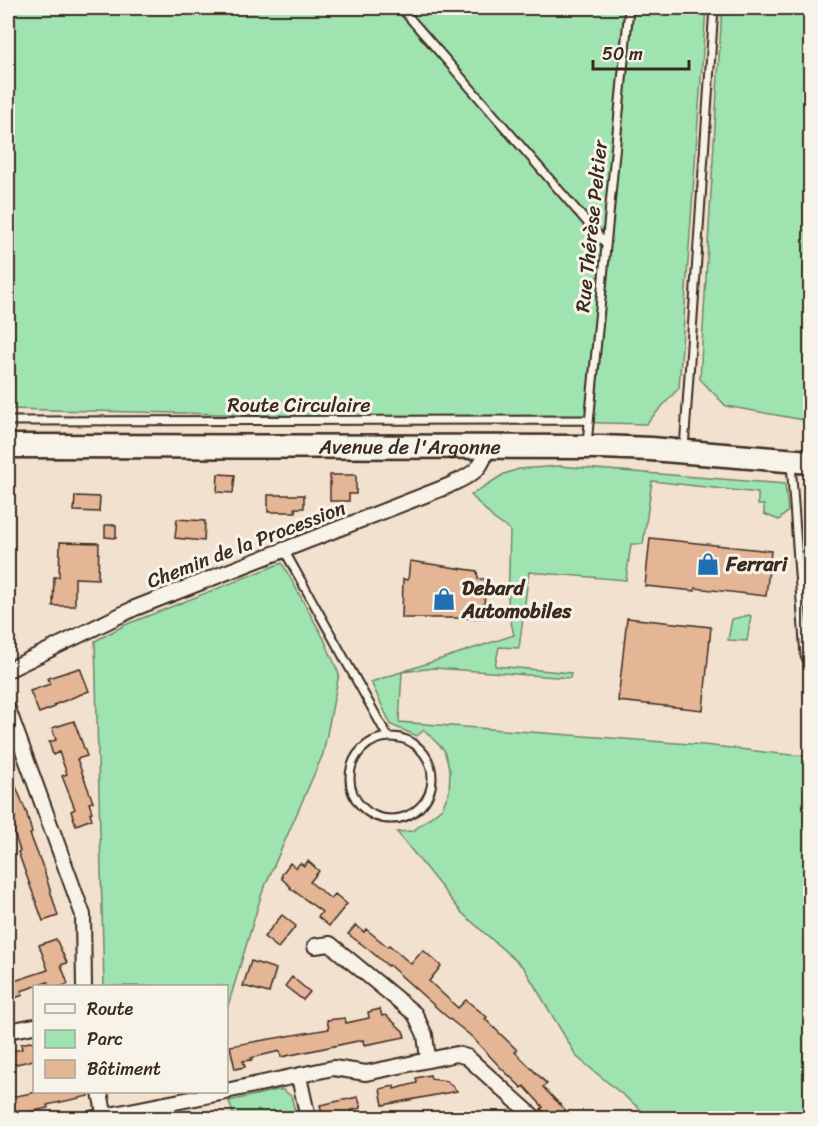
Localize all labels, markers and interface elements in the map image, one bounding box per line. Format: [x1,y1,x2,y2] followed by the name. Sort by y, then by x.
[593,33,689,71] scale bar
[602,38,643,70] text: 50 m
[565,138,618,314] street label: Rue Thérèse Peltier
[227,388,371,423] street label: Route Circulaire
[318,430,501,465] street label: Avenue de l'Argonne
[142,490,351,599] street label: Chemin de la Procession
[725,547,789,582] place label: Ferrari
[695,551,721,577] shop icon: Ferrari
[461,571,572,629] place label: Debard Automobiles
[431,586,457,612] shop icon: Debard Automobiles
[33,985,228,1093] legend
[87,993,134,1025] text: Route
[87,1023,123,1055] text: Parc
[87,1053,161,1085] text: Bâtiment

